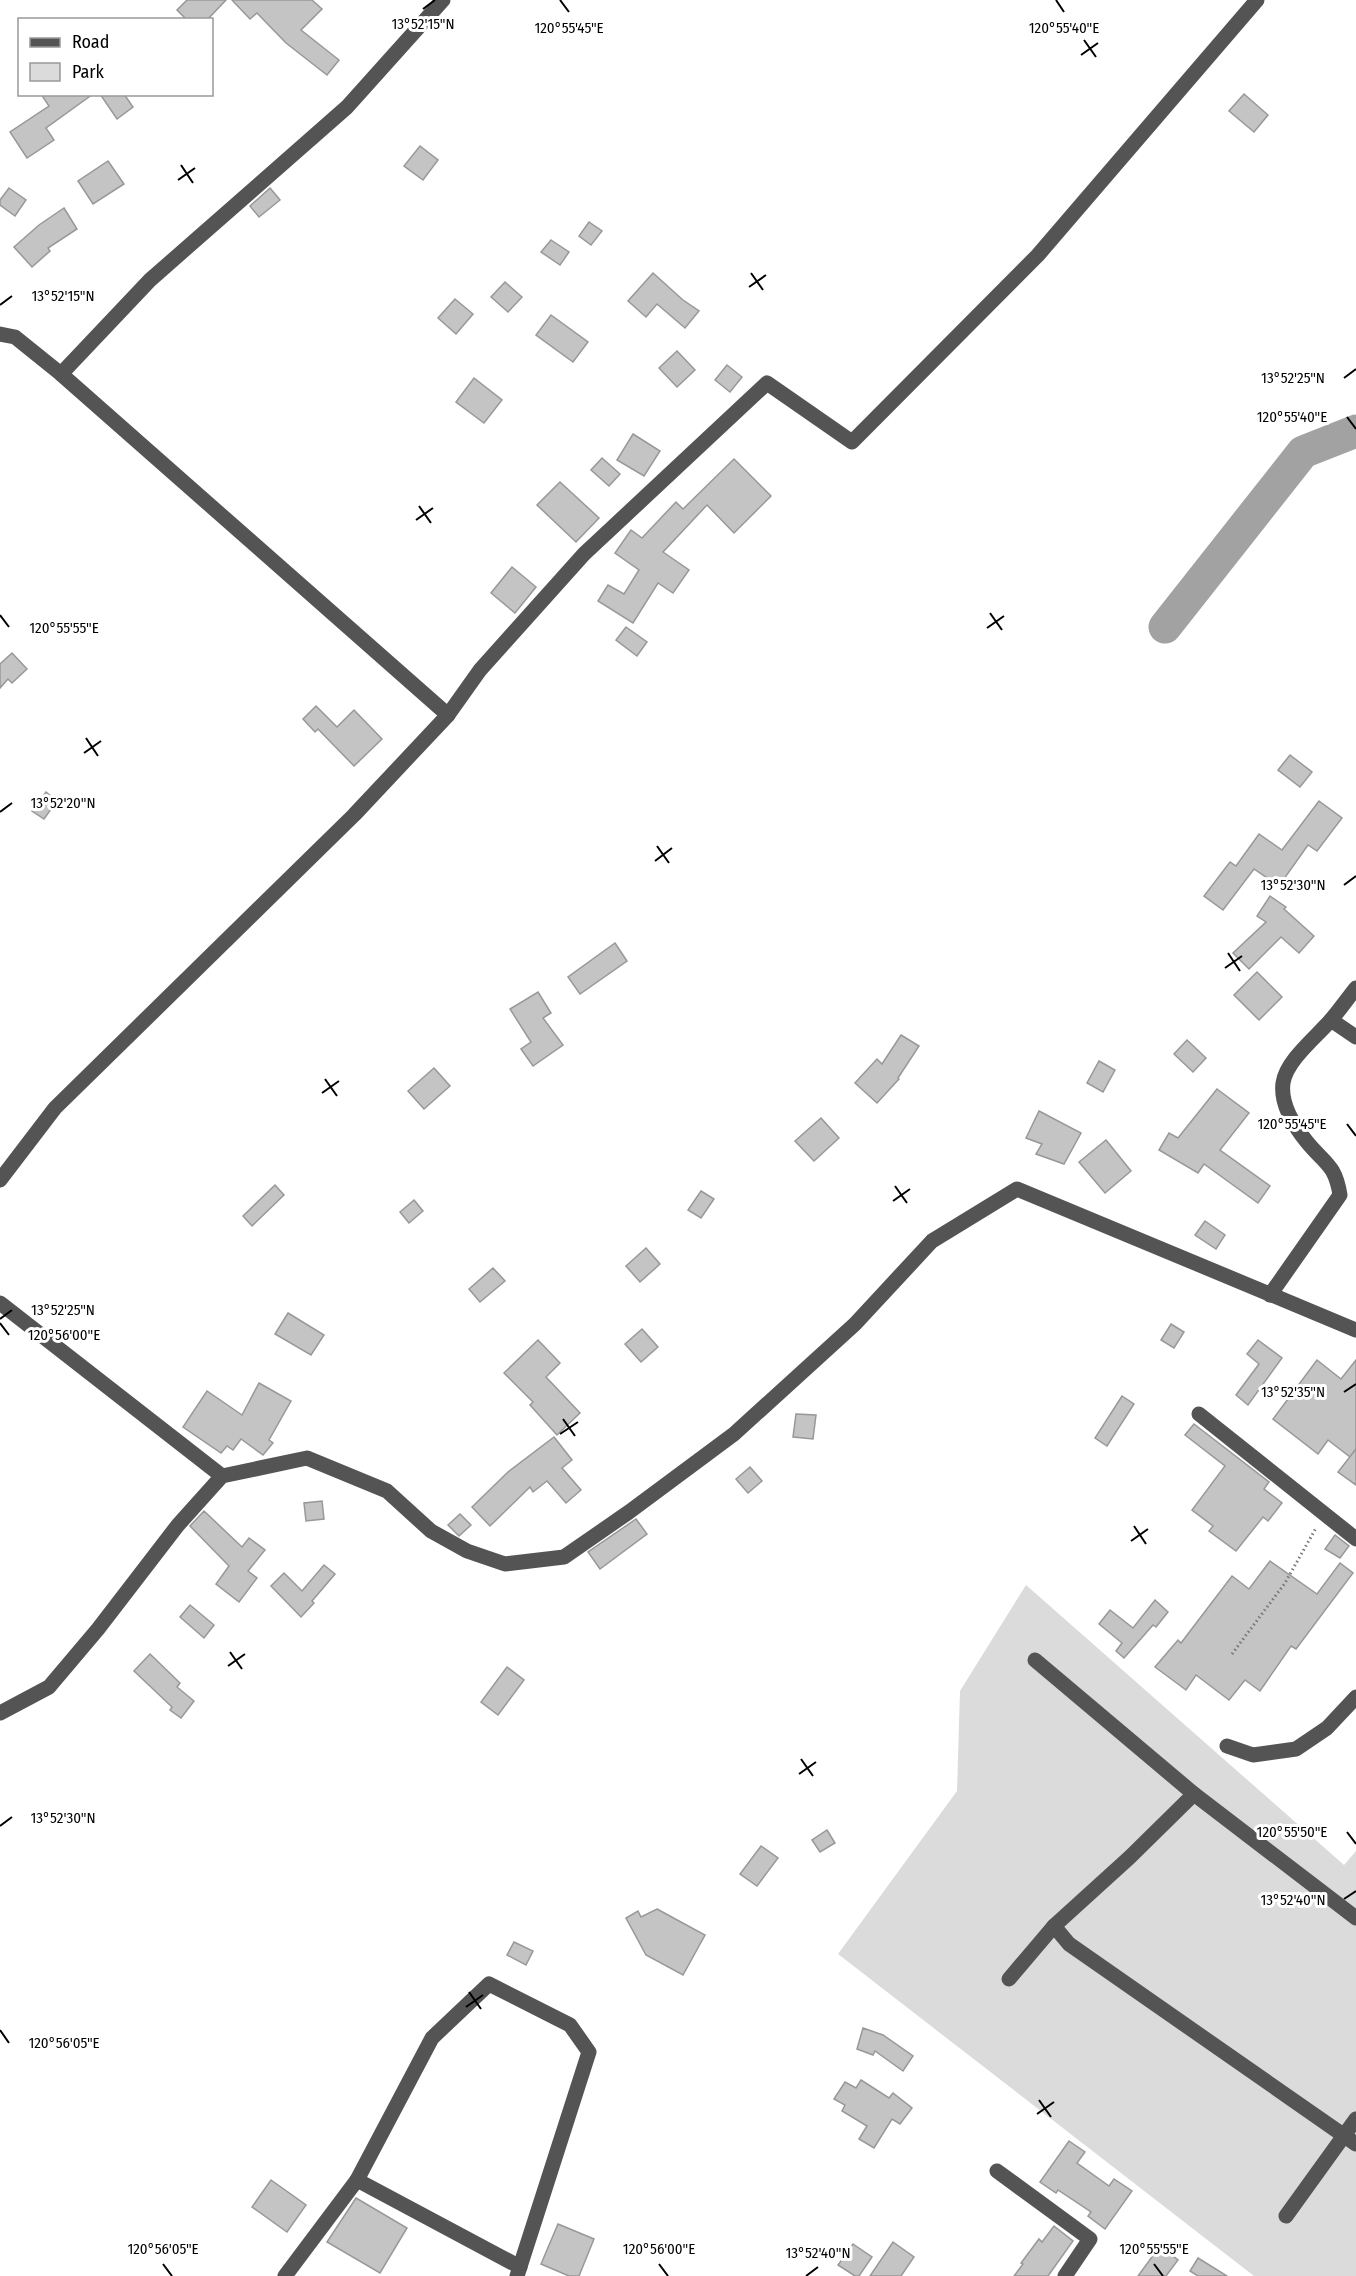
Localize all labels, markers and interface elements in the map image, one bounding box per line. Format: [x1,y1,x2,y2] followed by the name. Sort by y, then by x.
[391,15,455,33] text: 13°52'15"N
[18,18,213,96] legend
[534,19,604,37] text: 120°55'45"E
[1029,19,1099,37] text: 120°55'40"E
[72,31,109,53] text: Road
[72,61,105,83] text: Park
[31,287,95,305] text: 13°52'15"N
[1261,369,1325,387] text: 13°52'25"N
[1257,408,1327,426] text: 120°55'40"E
[29,619,99,637] text: 120°55'55"E
[30,794,96,812] text: 13°52'20"N
[1260,876,1326,894] text: 13°52'30"N
[1257,1115,1327,1133] text: 120°55'45"E
[31,1301,95,1319] text: 13°52'25"N
[28,1326,100,1344] text: 120°56'00"E
[1261,1383,1325,1401] text: 13°52'35"N
[30,1809,96,1827] text: 13°52'30"N
[1257,1823,1327,1841] text: 120°55'50"E
[1260,1891,1326,1909] text: 13°52'40"N
[28,2034,100,2052] text: 120°56'05"E
[127,2240,199,2258] text: 120°56'05"E
[623,2240,695,2258] text: 120°56'00"E
[1119,2240,1189,2258] text: 120°55'55"E
[785,2244,851,2262] text: 13°52'40"N

